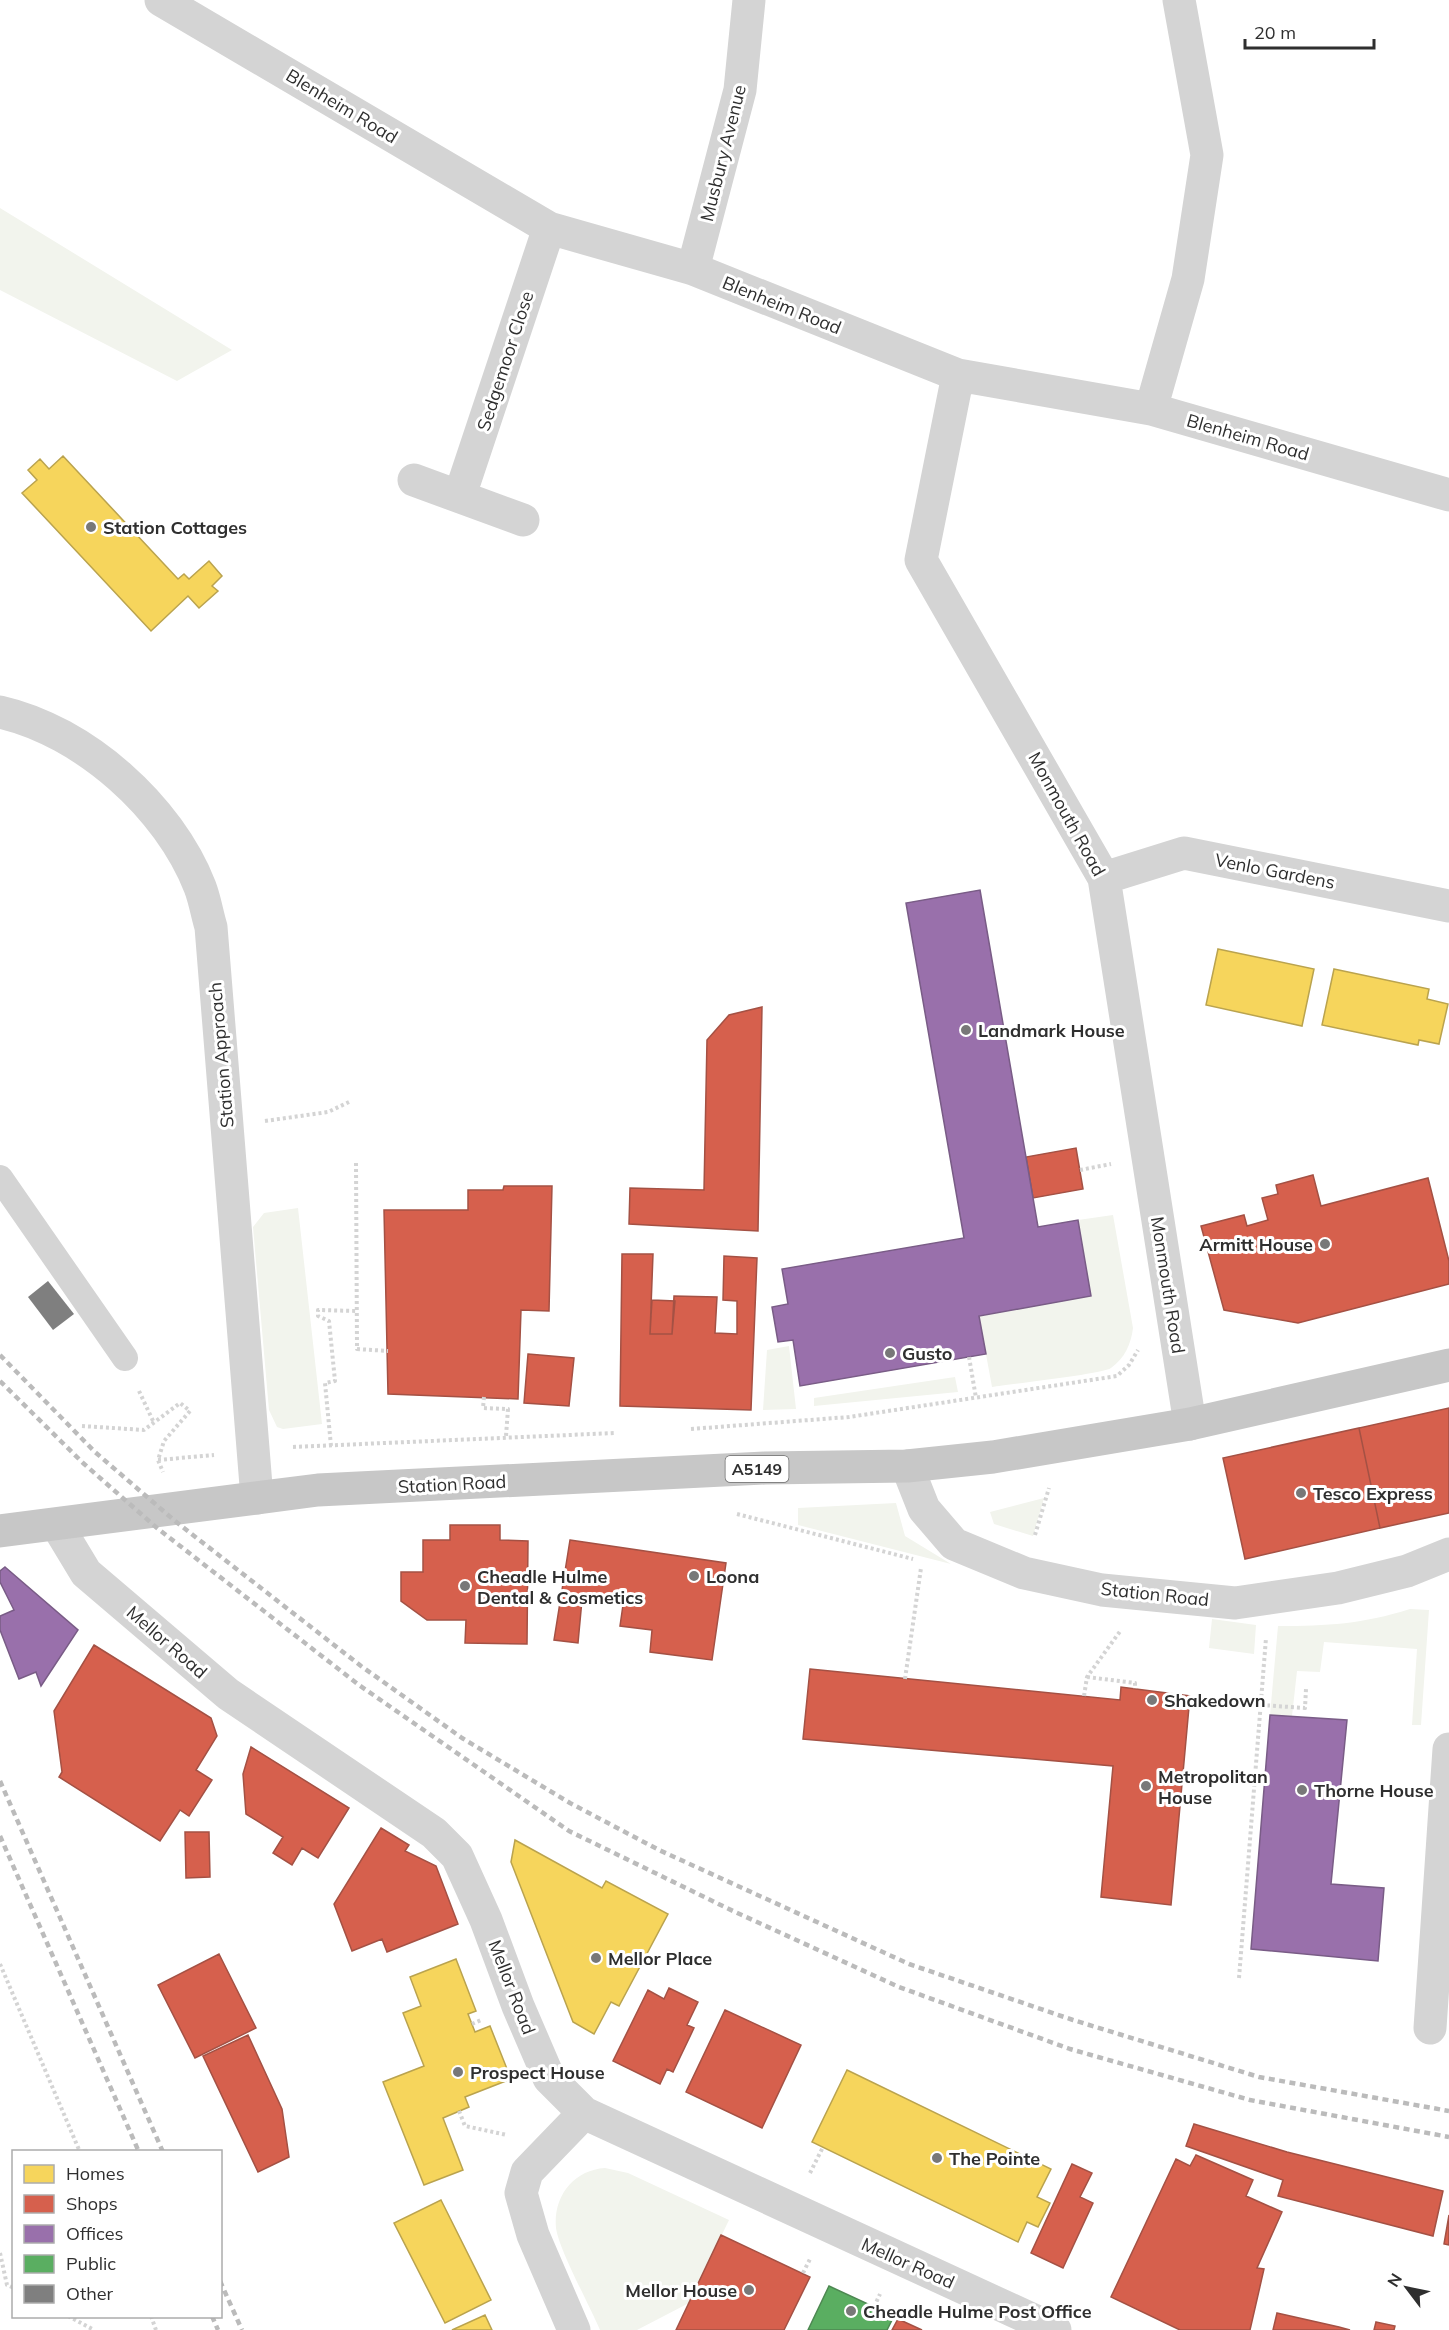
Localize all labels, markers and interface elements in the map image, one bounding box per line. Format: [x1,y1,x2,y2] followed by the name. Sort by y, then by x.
[1245,12,1374,50] scale bar
[1254,21,1296,44] text: 20 m
[282,64,402,148] street label: Blenheim Road
[695,82,751,224] street label: Musbury Avenue
[719,271,845,339] street label: Blenheim Road
[472,288,538,434] street label: Sedgemoor Close
[1184,409,1312,465] street label: Blenheim Road
[103,516,247,539] place label: Station Cottages
[84,520,98,534] marker: Station Cottages
[1023,748,1111,880] street label: Monmouth Road
[1213,848,1337,894] street label: Venlo Gardens
[203,981,239,1129] street label: Station Approach
[978,1019,1125,1042] place label: Landmark House
[959,1023,973,1037] marker: Landmark House
[1146,1215,1190,1355] street label: Monmouth Road
[1199,1233,1313,1256] place label: Armitt House
[1318,1237,1332,1251] marker: Armitt House
[902,1342,952,1365] place label: Gusto
[883,1346,897,1360] marker: Gusto
[726,1456,789,1482] road number: A5149
[397,1470,507,1498] street label: Station Road
[1313,1482,1433,1505] place label: Tesco Express
[1294,1486,1308,1500] marker: Tesco Express
[477,1565,643,1609] place label: Cheadle Hulme Dental & Cosmetics
[706,1565,759,1588] place label: Loona
[687,1569,701,1583] marker: Loona
[1100,1577,1210,1611] street label: Station Road
[458,1579,472,1593] marker: Cheadle Hulme Dental & Cosmetics
[122,1601,212,1683] street label: Mellor Road
[1164,1689,1266,1712] place label: Shakedown
[1145,1693,1159,1707] marker: Shakedown
[1158,1765,1268,1809] place label: Metropolitan House
[1139,1779,1153,1793] marker: Metropolitan House
[1314,1779,1434,1802] place label: Thorne House
[1295,1783,1309,1797] marker: Thorne House
[483,1936,541,2038] street label: Mellor Road
[608,1947,712,1970] place label: Mellor Place
[589,1951,603,1965] marker: Mellor Place
[470,2061,605,2084] place label: Prospect House
[451,2065,465,2079] marker: Prospect House
[949,2147,1040,2170] place label: The Pointe
[12,2150,222,2318] legend
[930,2151,944,2165] marker: The Pointe
[66,2162,125,2185] text: Homes
[66,2192,118,2215] text: Shops
[66,2222,124,2245] text: Offices
[858,2232,958,2294] street label: Mellor Road
[66,2252,116,2275] text: Public
[1377,2258,1437,2318] north arrow
[1383,2270,1406,2290] text: N
[625,2279,737,2302] place label: Mellor House
[66,2282,114,2305] text: Other
[742,2283,756,2297] marker: Mellor House
[863,2300,1092,2323] place label: Cheadle Hulme Post Office
[844,2304,858,2318] marker: Cheadle Hulme Post Office

